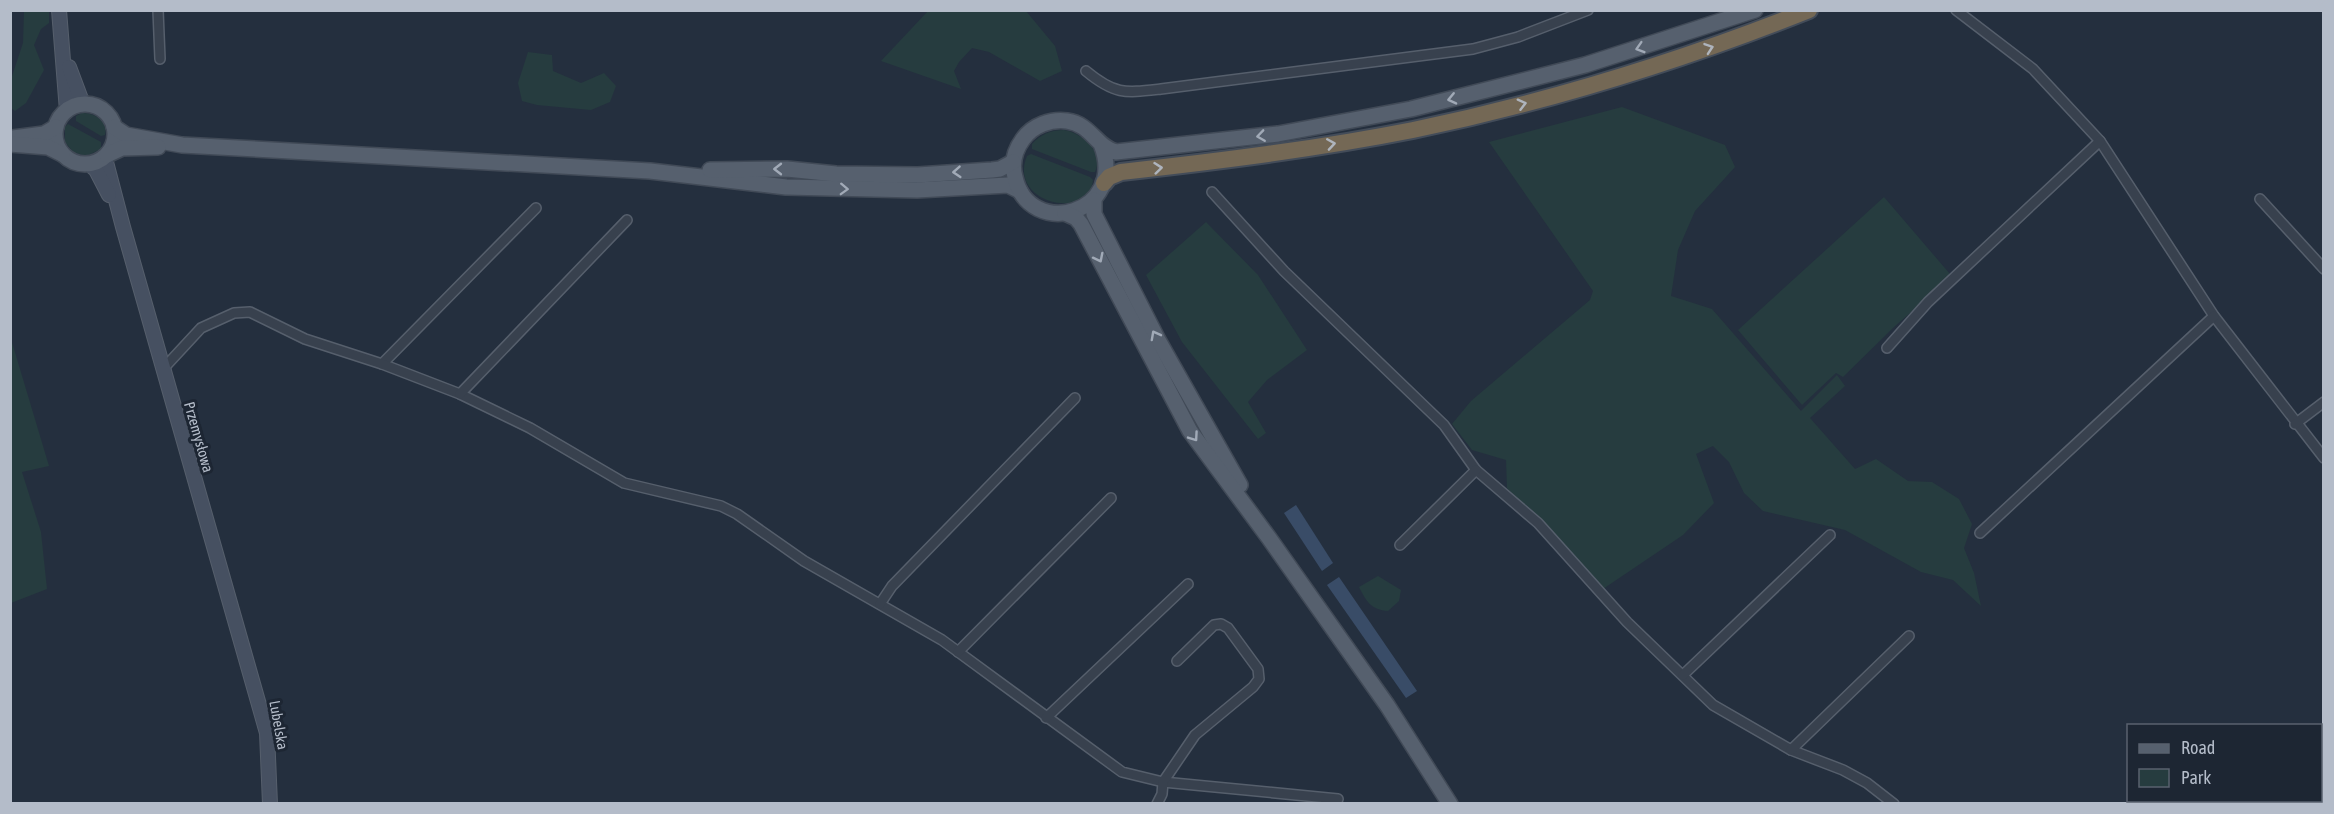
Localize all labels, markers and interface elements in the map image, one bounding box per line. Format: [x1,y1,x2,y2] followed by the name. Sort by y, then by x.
[1635,41,1646,53] one-way arrow
[1703,42,1714,55] one-way arrow
[1447,92,1457,105] one-way arrow
[1517,98,1527,111] one-way arrow
[1257,130,1266,142] one-way arrow
[1327,139,1336,151] one-way arrow
[1154,162,1163,175] one-way arrow
[774,163,783,175] one-way arrow
[952,166,961,179] one-way arrow
[839,183,848,195] one-way arrow
[1091,252,1103,263] one-way arrow
[1151,331,1162,342] one-way arrow
[181,400,217,474] street label: Przemysłowa
[1187,430,1198,441] one-way arrow
[266,699,292,751] street label: Lubelska
[2127,724,2322,802] legend
[2181,737,2215,758] text: Road
[2181,767,2211,788] text: Park

